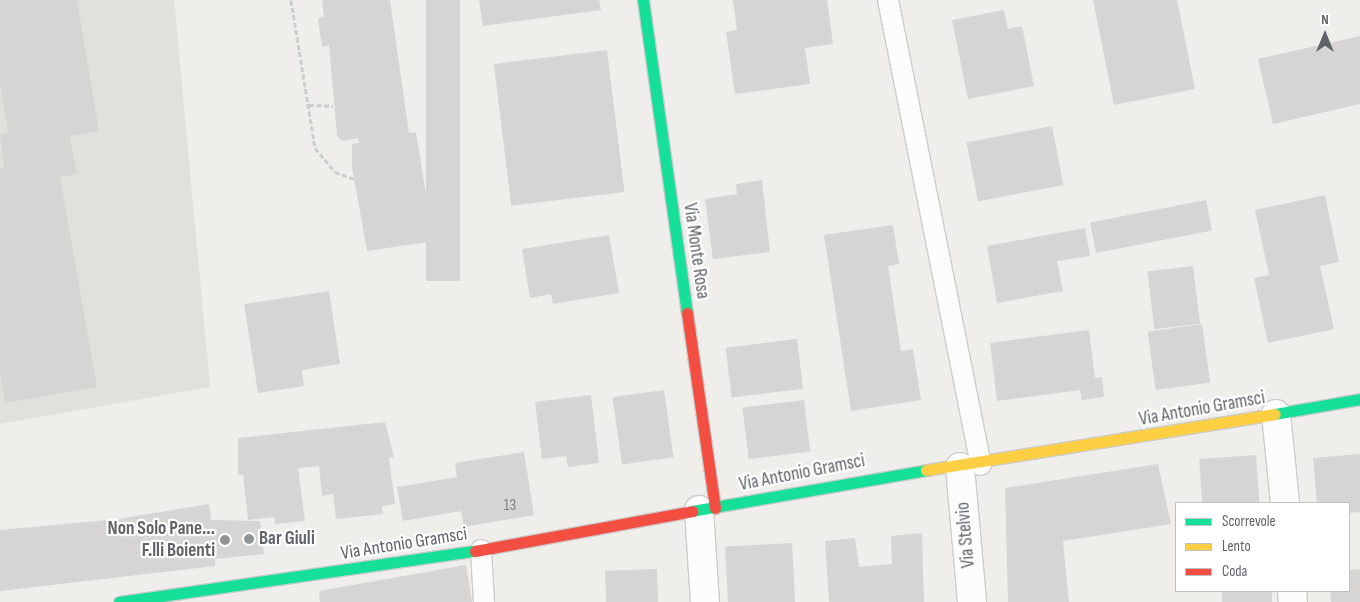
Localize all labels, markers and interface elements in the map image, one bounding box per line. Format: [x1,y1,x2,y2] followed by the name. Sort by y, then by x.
[1300,10,1350,60] north arrow
[1321,11,1329,28] text: N
[678,202,714,300] street label: Via Monte Rosa
[1137,387,1267,431] street label: Via Antonio Gramsci
[737,450,867,496] street label: Via Antonio Gramsci
[504,496,516,516] house number: 13
[952,501,980,569] street label: Via Stelvio
[1175,502,1350,592] legend
[1222,512,1276,531] text: Scorrevole
[108,518,215,562] place label: Non Solo Pane... F.lli Boienti
[339,523,469,565] street label: Via Antonio Gramsci
[259,528,315,550] place label: Bar Giuli
[243,533,255,545] marker: Bar Giuli
[219,534,231,546] marker: Non Solo Pane... F.lli Boienti
[1222,537,1251,556] text: Lento
[1222,562,1247,581] text: Coda

